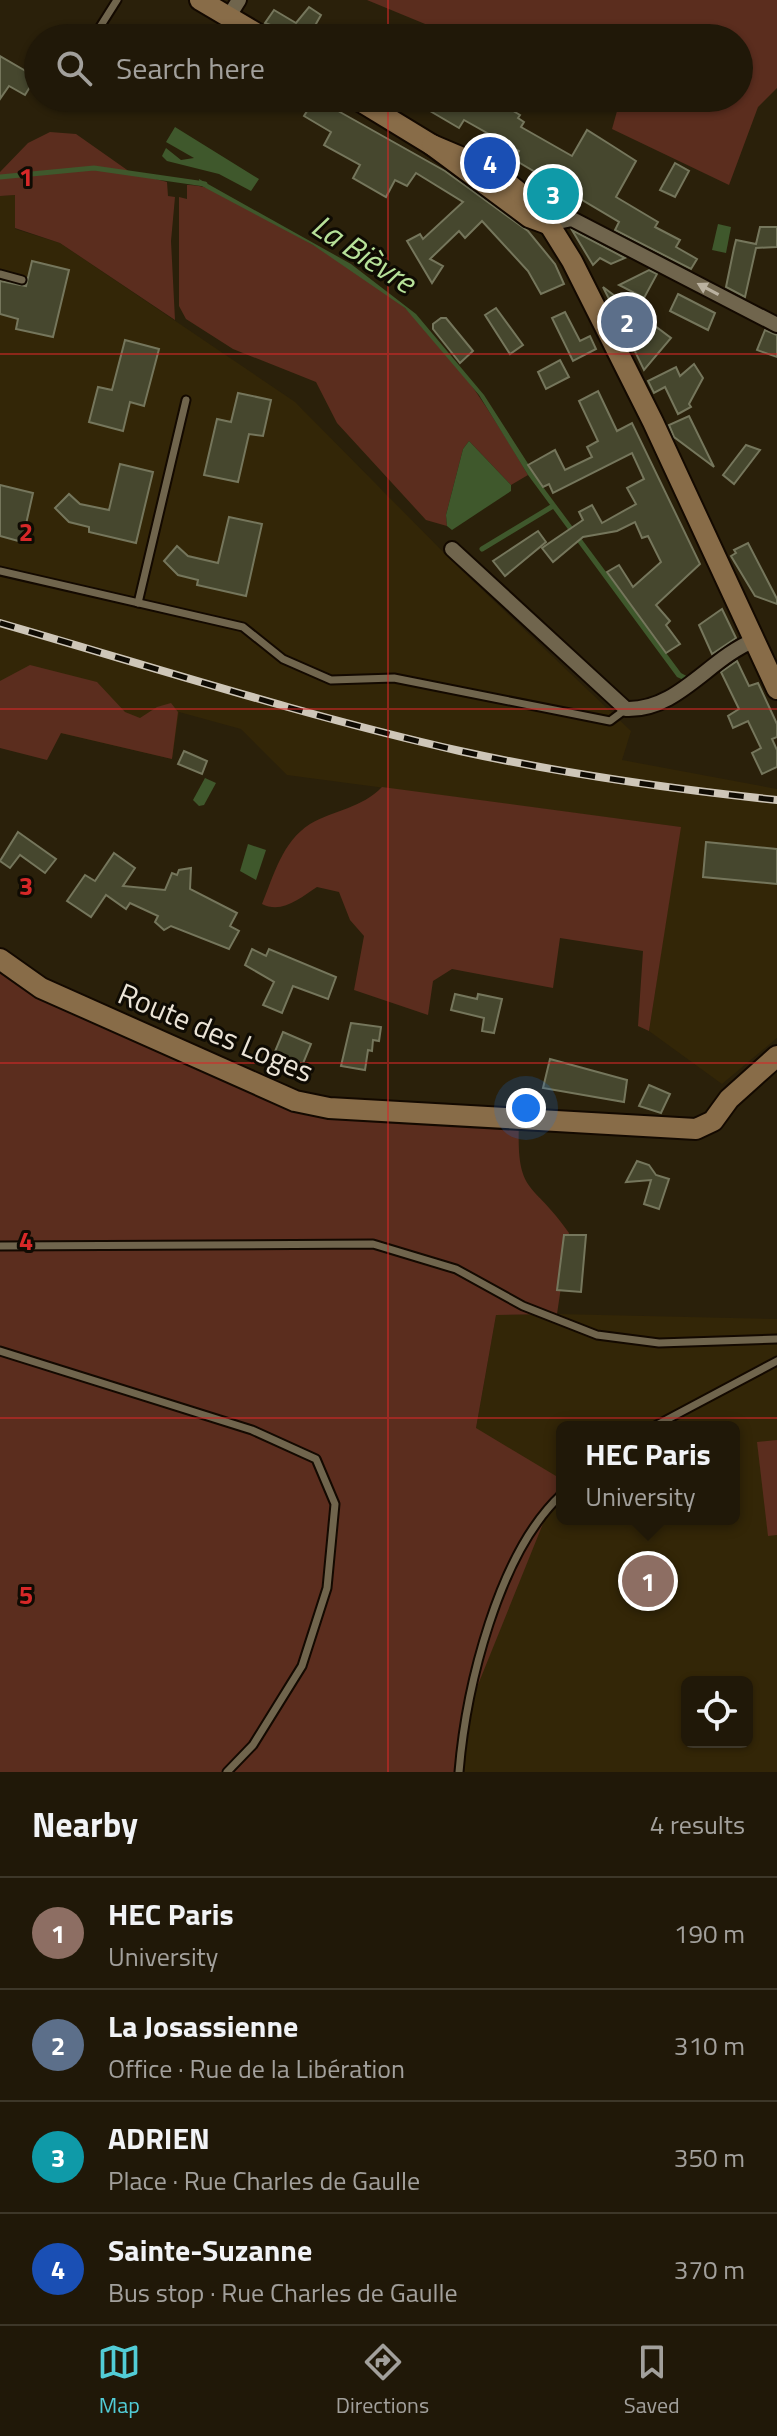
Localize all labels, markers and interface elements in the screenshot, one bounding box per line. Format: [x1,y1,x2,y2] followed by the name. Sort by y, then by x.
[24,24,753,112] search box
[116,45,265,91] text: Search here
[52,46,96,90] icon: search
[464,133,516,193] pin: 4
[19,157,33,196] text: 1
[527,164,579,224] pin: 3
[303,201,427,306] water label: La Bièvre
[696,283,719,296] one-way arrow
[601,292,653,352] pin: 2
[19,512,33,551] text: 2
[19,866,33,905] text: 3
[111,970,321,1094] street label: Route des Loges
[506,1088,546,1128] your location
[19,1221,33,1260] text: 4
[556,1421,740,1525] popup
[585,1431,711,1477] text: HEC Paris
[585,1477,695,1516] text: University
[622,1551,674,1611] pin: 1
[19,1575,33,1614] text: 5
[681,1676,753,1748] map controls
[681,1676,753,1748] button: locate
[32,1798,138,1850] text: Nearby
[650,1805,745,1844] text: 4 results
[108,1891,234,1937] text: HEC Paris
[51,1914,65,1953] text: 1
[674,1914,745,1953] text: 190 m
[108,1937,218,1976] text: University
[108,2003,298,2049] text: La Josassienne
[51,2026,65,2065] text: 2
[674,2026,745,2065] text: 310 m
[108,2049,405,2088] text: Office · Rue de la Libération
[108,2115,210,2161] text: ADRIEN
[51,2138,65,2177] text: 3
[674,2138,745,2177] text: 350 m
[108,2161,420,2200] text: Place · Rue Charles de Gaulle
[108,2227,312,2273] text: Sainte-Suzanne
[51,2250,65,2289] text: 4
[674,2250,745,2289] text: 370 m
[108,2273,458,2312] text: Bus stop · Rue Charles de Gaulle
[97,2340,141,2422] tab: Map
[336,2340,429,2422] tab: Directions
[624,2340,680,2422] tab: Saved

